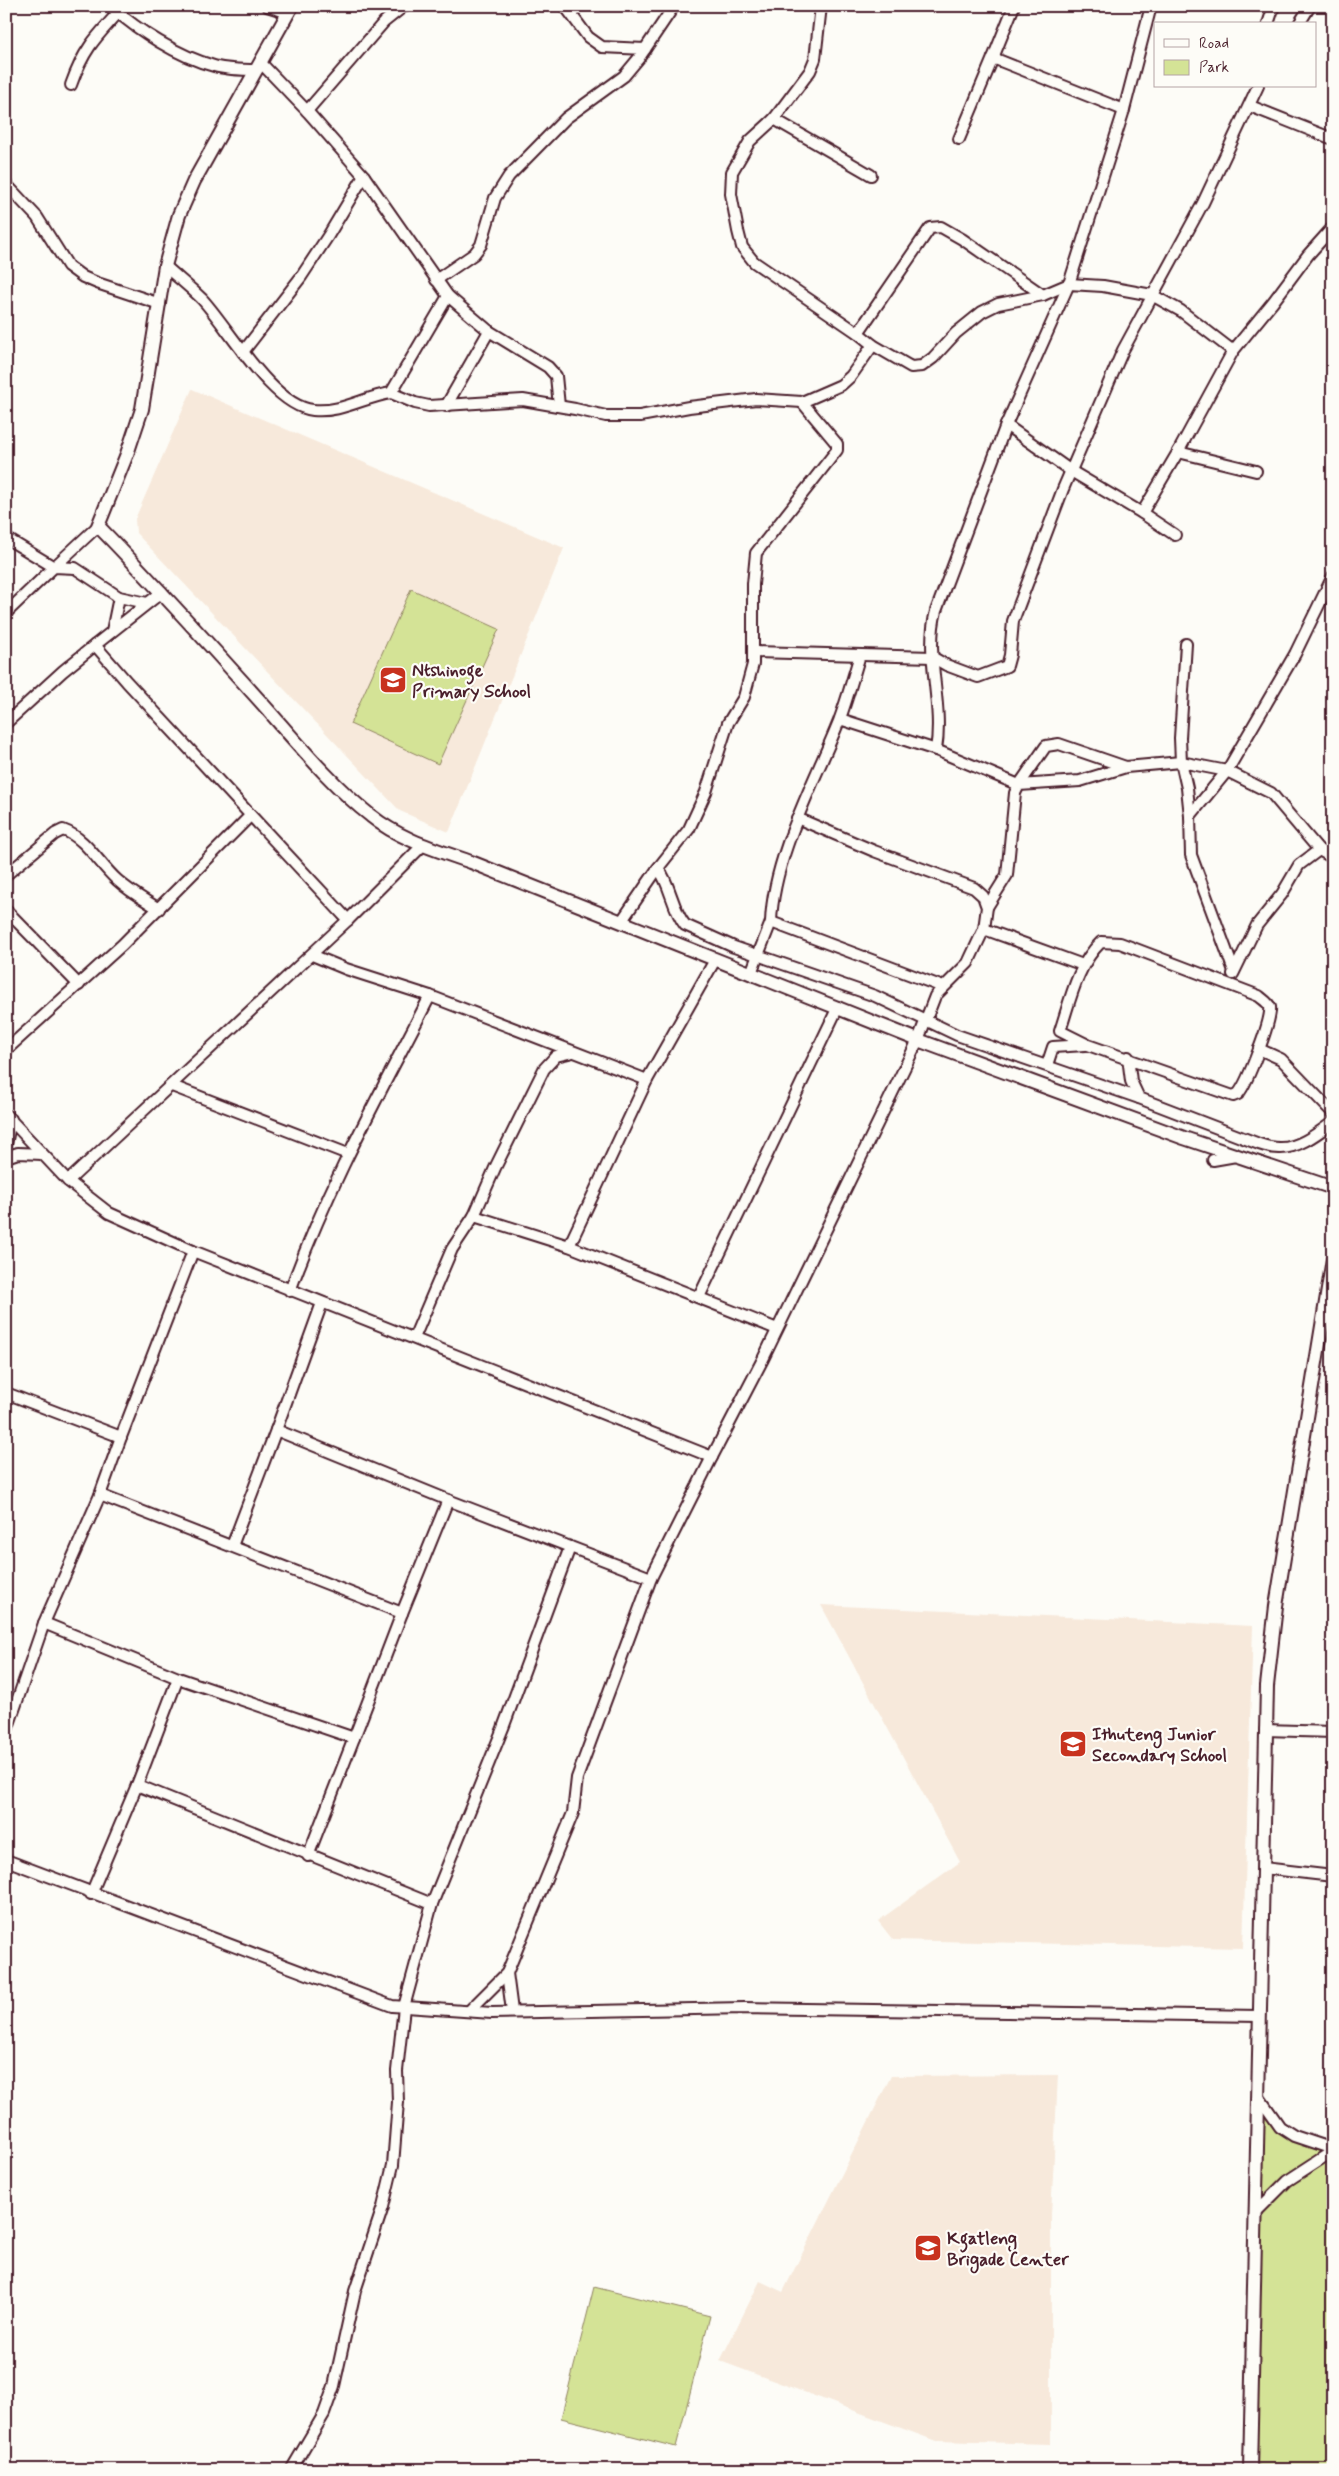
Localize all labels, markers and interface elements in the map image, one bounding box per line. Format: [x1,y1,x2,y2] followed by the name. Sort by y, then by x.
[1154,22,1316,88] legend
[1199,34,1229,54] text: Road
[1199,58,1229,78] text: Park
[412,659,531,704] place label: Ntshinoge Primary School
[378,665,408,695] school or university icon: Ntshinoge Primary School
[1092,1723,1227,1768] place label: Ithuteng Junior Secondary School
[1058,1729,1088,1759] school or university icon: Ithuteng Junior Secondary School
[947,2227,1069,2274] place label: Kgatleng Brigade Center
[913,2233,943,2263] school or university icon: Kgatleng Brigade Center

